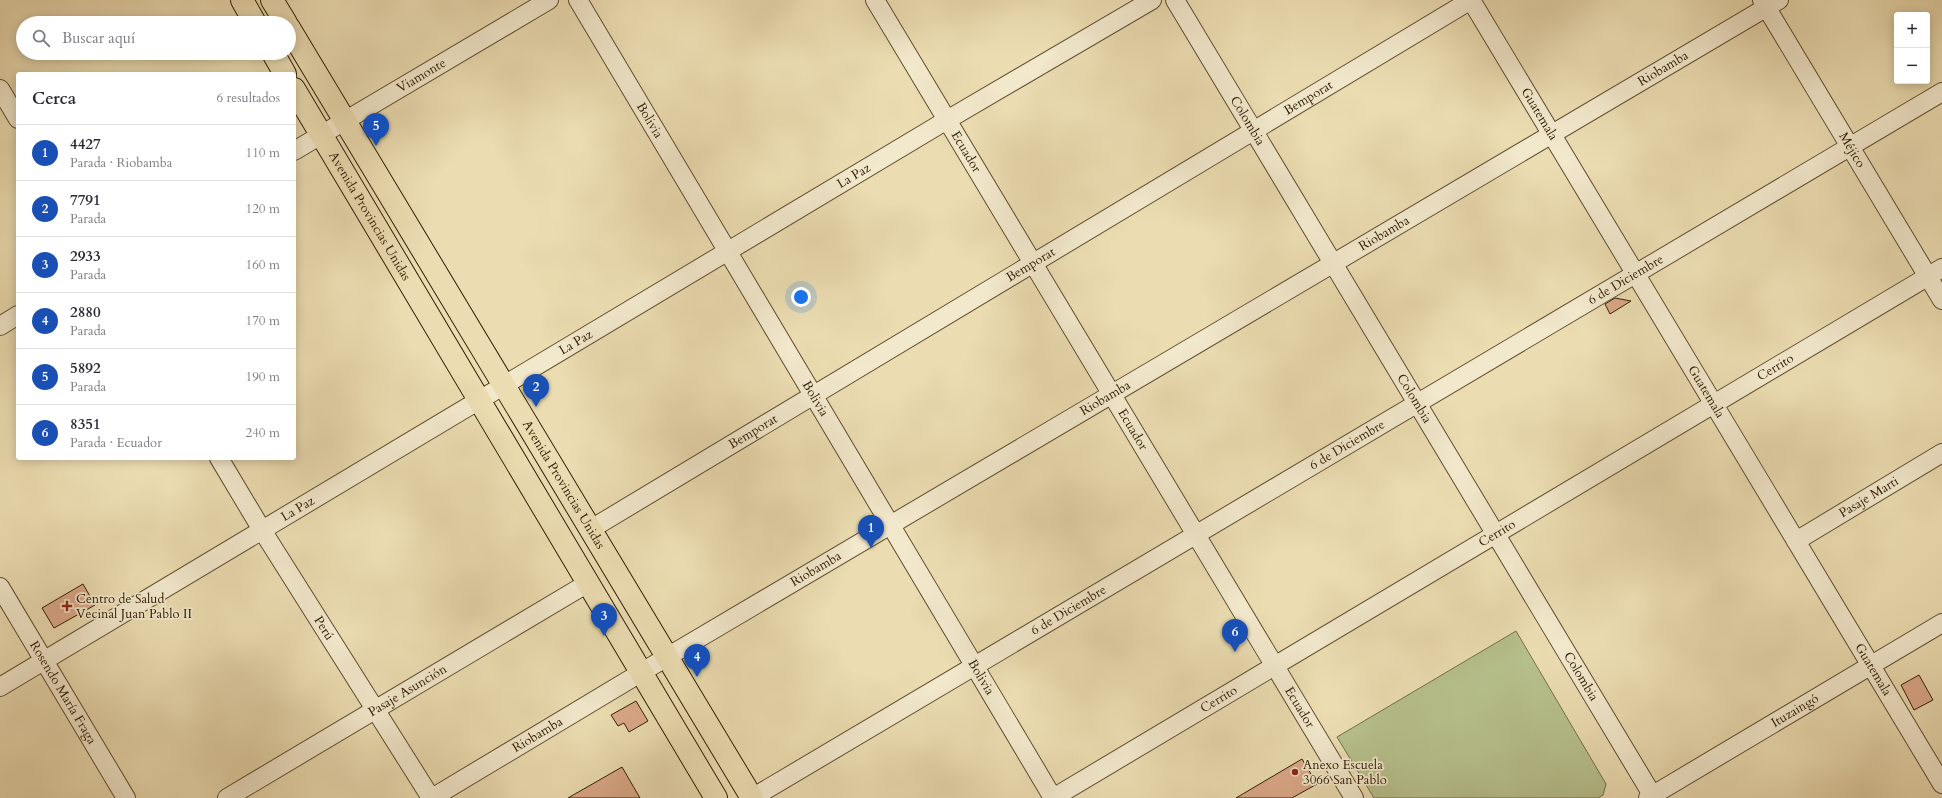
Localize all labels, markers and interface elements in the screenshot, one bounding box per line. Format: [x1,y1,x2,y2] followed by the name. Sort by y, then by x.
[1894,12,1930,84] map controls
[1894,12,1930,48] button: +
[16,16,296,60] search box
[30,27,52,49] icon: search
[62,28,135,48] text: Buscar aquí
[1634,46,1692,90] street label: Riobamba
[1894,48,1930,84] button: −
[393,54,449,97] street label: Viamonte
[1281,76,1336,119] street label: Bemporat
[1517,84,1562,144] street label: Guatemala
[32,87,76,110] text: Cerca
[216,89,280,107] text: 6 resultados
[1226,93,1270,149] street label: Colombia
[632,99,667,142] street label: Bolivia
[363,113,389,146] pin: 5
[947,128,986,176] street label: Ecuador
[1834,129,1870,171] street label: Méjico
[70,134,101,154] text: 4427
[42,144,48,162] text: 1
[246,144,280,162] text: 110 m
[324,148,415,284] street label: Avenida Provincias Unidas
[70,154,172,172] text: Parada · Riobamba
[834,159,874,193] street label: La Paz
[70,190,101,210] text: 7791
[42,200,48,218] text: 2
[246,200,280,218] text: 120 m
[70,210,106,228] text: Parada
[1355,211,1413,255] street label: Riobamba
[1003,243,1059,286] street label: Bemporat
[70,246,101,266] text: 2933
[1585,250,1667,309] street label: 6 de Diciembre
[42,256,48,274] text: 3
[246,256,280,274] text: 160 m
[70,266,106,284] text: Parada
[791,287,811,307] your location
[70,302,101,322] text: 2880
[42,312,48,330] text: 4
[246,312,280,330] text: 170 m
[70,322,106,340] text: Parada
[556,325,596,359] street label: La Paz
[1754,349,1797,385] street label: Cerrito
[70,358,101,378] text: 5892
[1684,362,1729,422] street label: Guatemala
[42,368,48,386] text: 5
[246,368,280,386] text: 190 m
[1393,371,1436,427] street label: Colombia
[523,374,549,407] pin: 2
[1077,376,1134,420] street label: Riobamba
[798,377,833,420] street label: Bolivia
[70,378,106,396] text: Parada
[1113,405,1152,454] street label: Ecuador
[725,410,781,453] street label: Bemporat
[70,414,101,434] text: 8351
[1306,415,1388,474] street label: 6 de Diciembre
[518,417,609,553] street label: Avenida Provincias Unidas
[42,424,48,442] text: 6
[246,424,280,442] text: 240 m
[70,434,162,452] text: Parada · Ecuador
[1836,472,1902,522] street label: Pasaje Marti
[278,492,318,526] street label: La Paz
[858,515,884,548] pin: 1
[1475,515,1519,551] street label: Cerrito
[787,547,845,591] street label: Riobamba
[1027,581,1110,640] street label: 6 de Diciembre
[76,590,192,623] place label: Centro de Salud Vecinal Juan Pablo II
[61,600,73,612] marker: Centro de Salud Vecinal Juan Pablo II
[591,603,617,636] pin: 3
[310,613,338,644] street label: Perú
[1222,619,1248,652] pin: 6
[25,638,101,748] street label: Rosendo María Fraga
[1850,640,1896,700] street label: Guatemala
[684,644,710,677] pin: 4
[1559,648,1603,705] street label: Colombia
[963,656,999,699] street label: Bolivia
[365,660,451,721] street label: Pasaje Asunción
[1197,681,1241,717] street label: Cerrito
[1280,683,1319,732] street label: Ecuador
[1768,689,1822,732] street label: Ituzaingó
[509,712,566,757] street label: Riobamba
[1303,756,1387,789] place label: Anexo Escuela 3066 San Pablo
[1290,767,1300,777] marker: Anexo Escuela 3066 San Pablo

